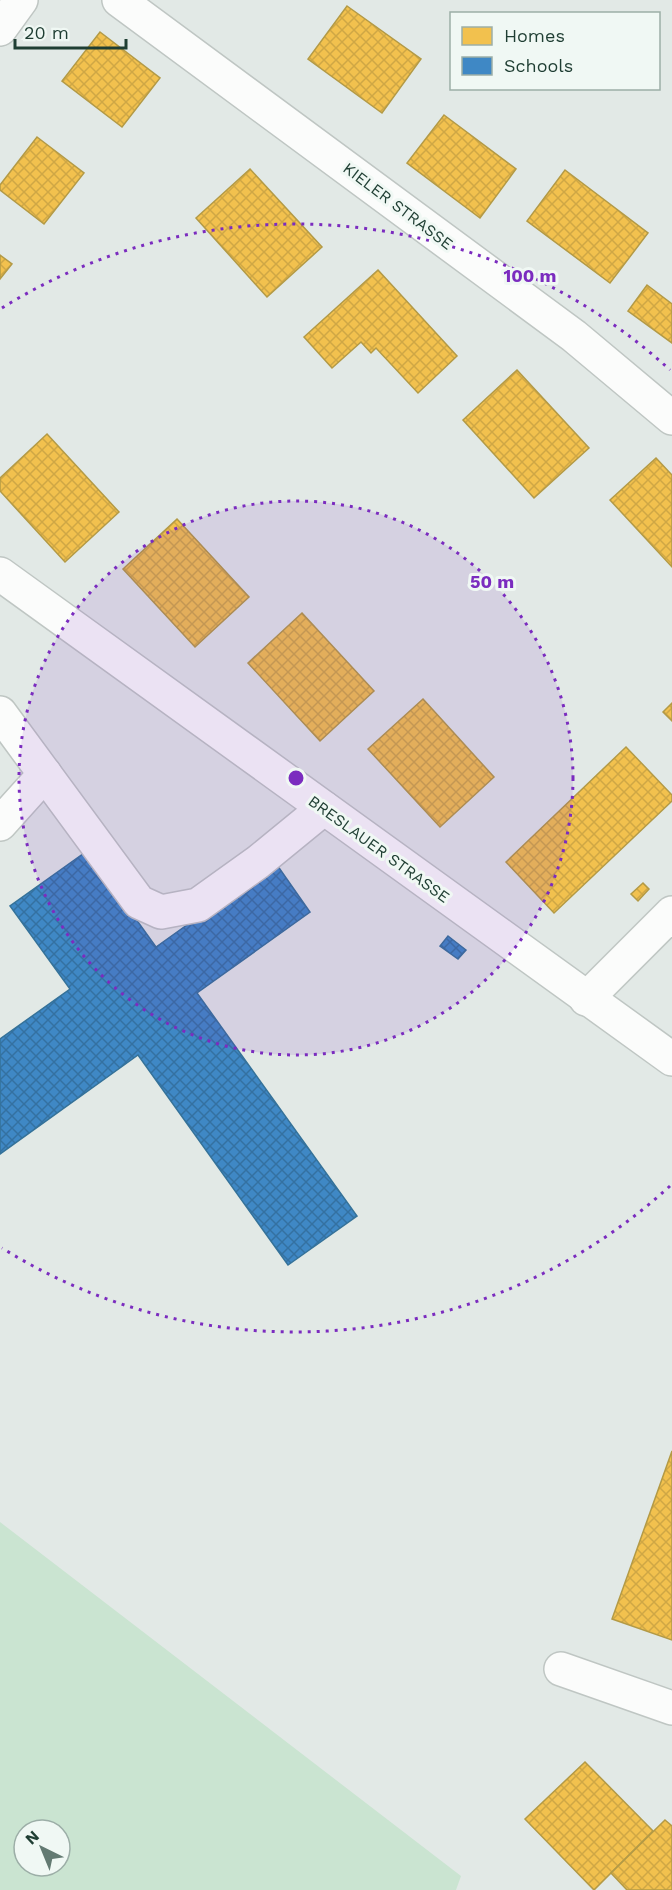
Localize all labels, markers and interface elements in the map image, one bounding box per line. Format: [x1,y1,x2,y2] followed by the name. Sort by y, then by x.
[15,12,126,50] scale bar
[450,12,660,90] legend
[24,22,69,43] text: 20 m
[504,25,565,46] text: Homes
[504,55,573,76] text: Schools
[339,159,457,253] street label: KIELER STRASSE
[503,265,557,286] text: 100 m
[470,571,514,592] text: 50 m
[286,768,306,788] centre of rings
[305,791,453,907] street label: BRESLAUER STRASSE
[12,1818,72,1878] north arrow
[21,1826,43,1848] text: N

